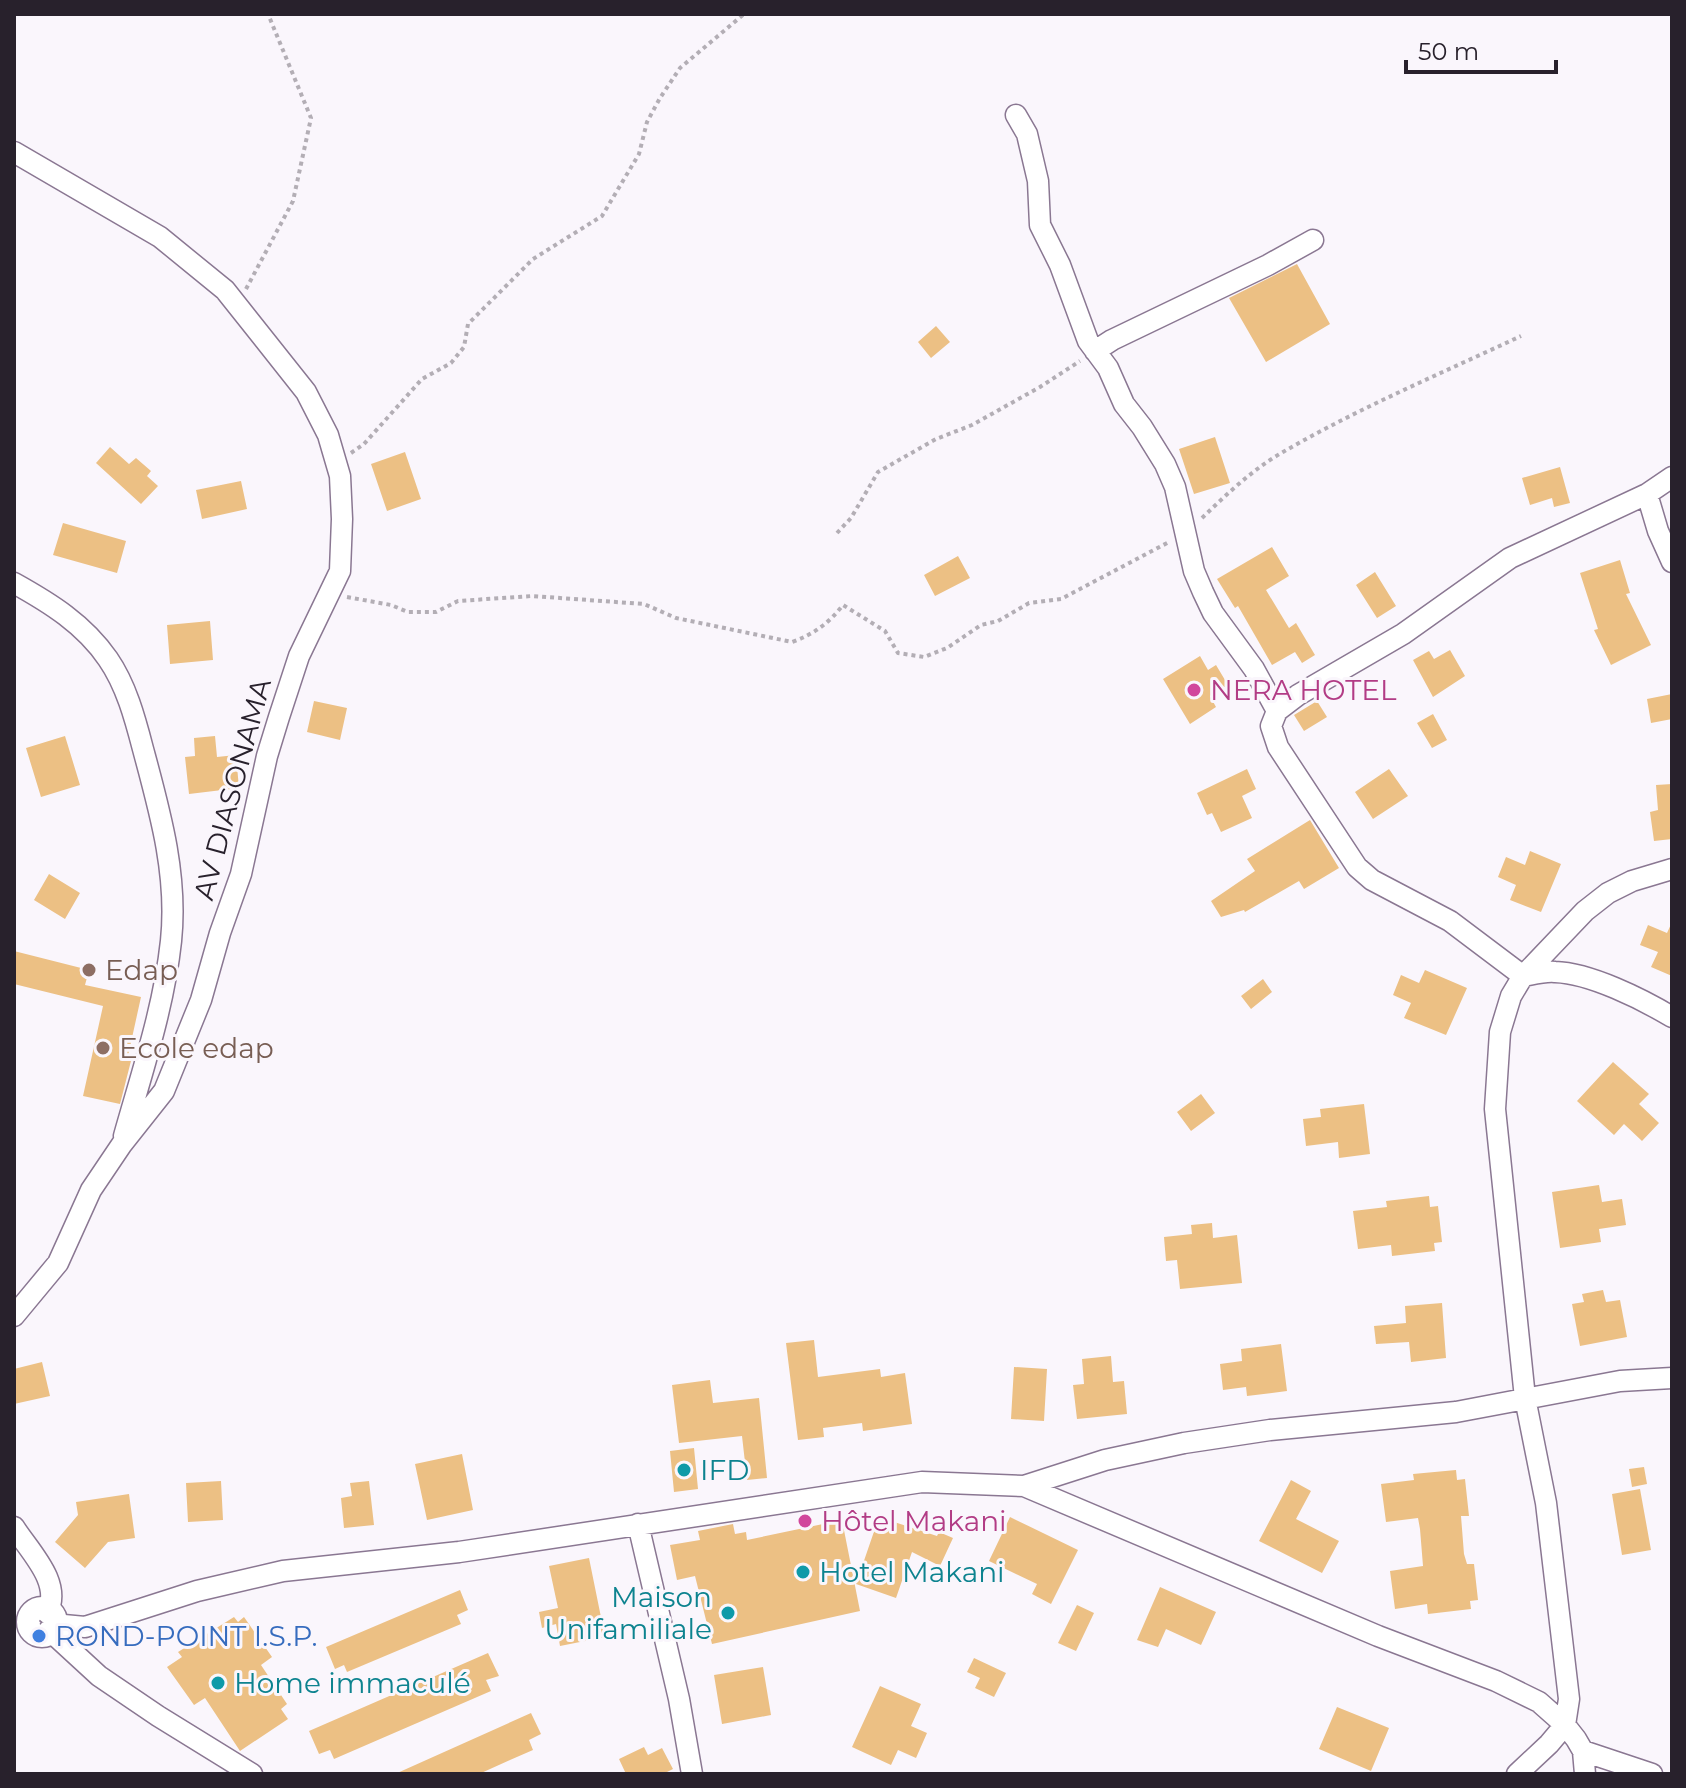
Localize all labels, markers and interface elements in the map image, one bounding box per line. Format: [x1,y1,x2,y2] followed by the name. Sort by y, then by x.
[1406,24,1556,74] scale bar
[1418,37,1479,66] text: 50 m
[1210,673,1397,707] place label: NERA HOTEL
[186,674,278,904] street label: AV DIASONAMA
[1185,681,1203,699] marker: NERA HOTEL
[105,953,178,987] place label: Edap
[80,961,98,979] marker: Edap
[119,1031,274,1065] place label: Ecole edap
[94,1039,112,1057] marker: Ecole edap
[700,1453,749,1487] place label: IFD
[675,1461,693,1479] marker: IFD
[821,1504,1007,1538] place label: Hôtel Makani
[796,1512,814,1530] marker: Hôtel Makani
[819,1555,1005,1589] place label: Hotel Makani
[794,1563,812,1581] marker: Hotel Makani
[544,1580,712,1646] place label: Maison Unifamiliale
[719,1604,737,1622] marker: Maison Unifamiliale
[55,1619,317,1653] place label: ROND-POINT I.S.P.
[30,1627,48,1645] marker: ROND-POINT I.S.P.
[234,1666,471,1700] place label: Home immaculé
[209,1674,227,1692] marker: Home immaculé

